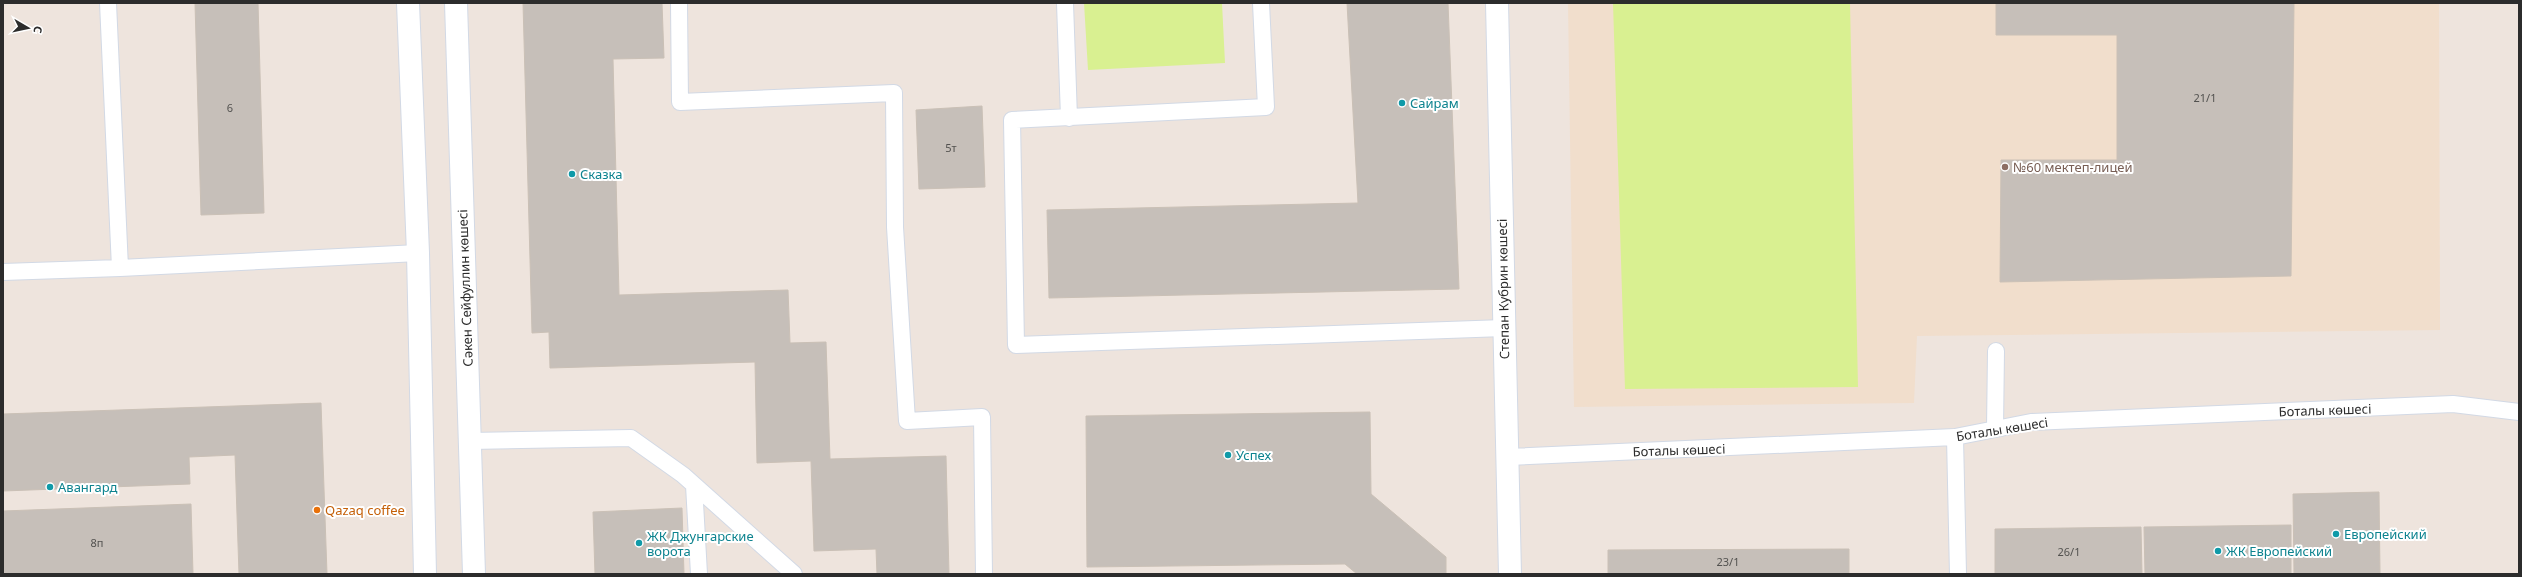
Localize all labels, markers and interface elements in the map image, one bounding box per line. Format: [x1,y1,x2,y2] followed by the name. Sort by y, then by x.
[8,8,48,48] north arrow
[30,25,46,34] text: С
[2194,90,2216,105] house number: 21/1
[1410,94,1459,112] place label: Сайрам
[1397,98,1407,108] marker: Сайрам
[227,100,233,115] house number: 6
[945,140,957,155] house number: 5т
[2013,158,2133,176] place label: №60 мектеп-лицей
[2000,162,2010,172] marker: №60 мектеп-лицей
[580,165,622,183] place label: Сказка
[567,169,577,179] marker: Сказка
[453,209,477,367] street label: Сәкен Сейфуллин көшесі
[1493,219,1513,359] street label: Степан Кубрин көшесі
[2278,399,2372,421] street label: Боталы көшесі
[1955,413,2049,445] street label: Боталы көшесі
[1632,439,1726,461] street label: Боталы көшесі
[1236,446,1271,464] place label: Успех
[1223,450,1233,460] marker: Успех
[58,478,118,496] place label: Авангард
[45,482,55,492] marker: Авангард
[325,501,405,519] place label: Qazaq coffee
[312,505,322,515] marker: Qazaq coffee
[2344,525,2427,543] place label: Европейский
[647,527,754,560] place label: ЖК Джунгарские ворота
[2331,529,2341,539] marker: Европейский
[91,535,103,550] house number: 8п
[634,538,644,548] marker: ЖК Джунгарские ворота
[2226,542,2332,560] place label: ЖК Европейский
[2058,544,2080,559] house number: 26/1
[2213,546,2223,556] marker: ЖК Европейский
[1717,554,1739,569] house number: 23/1

